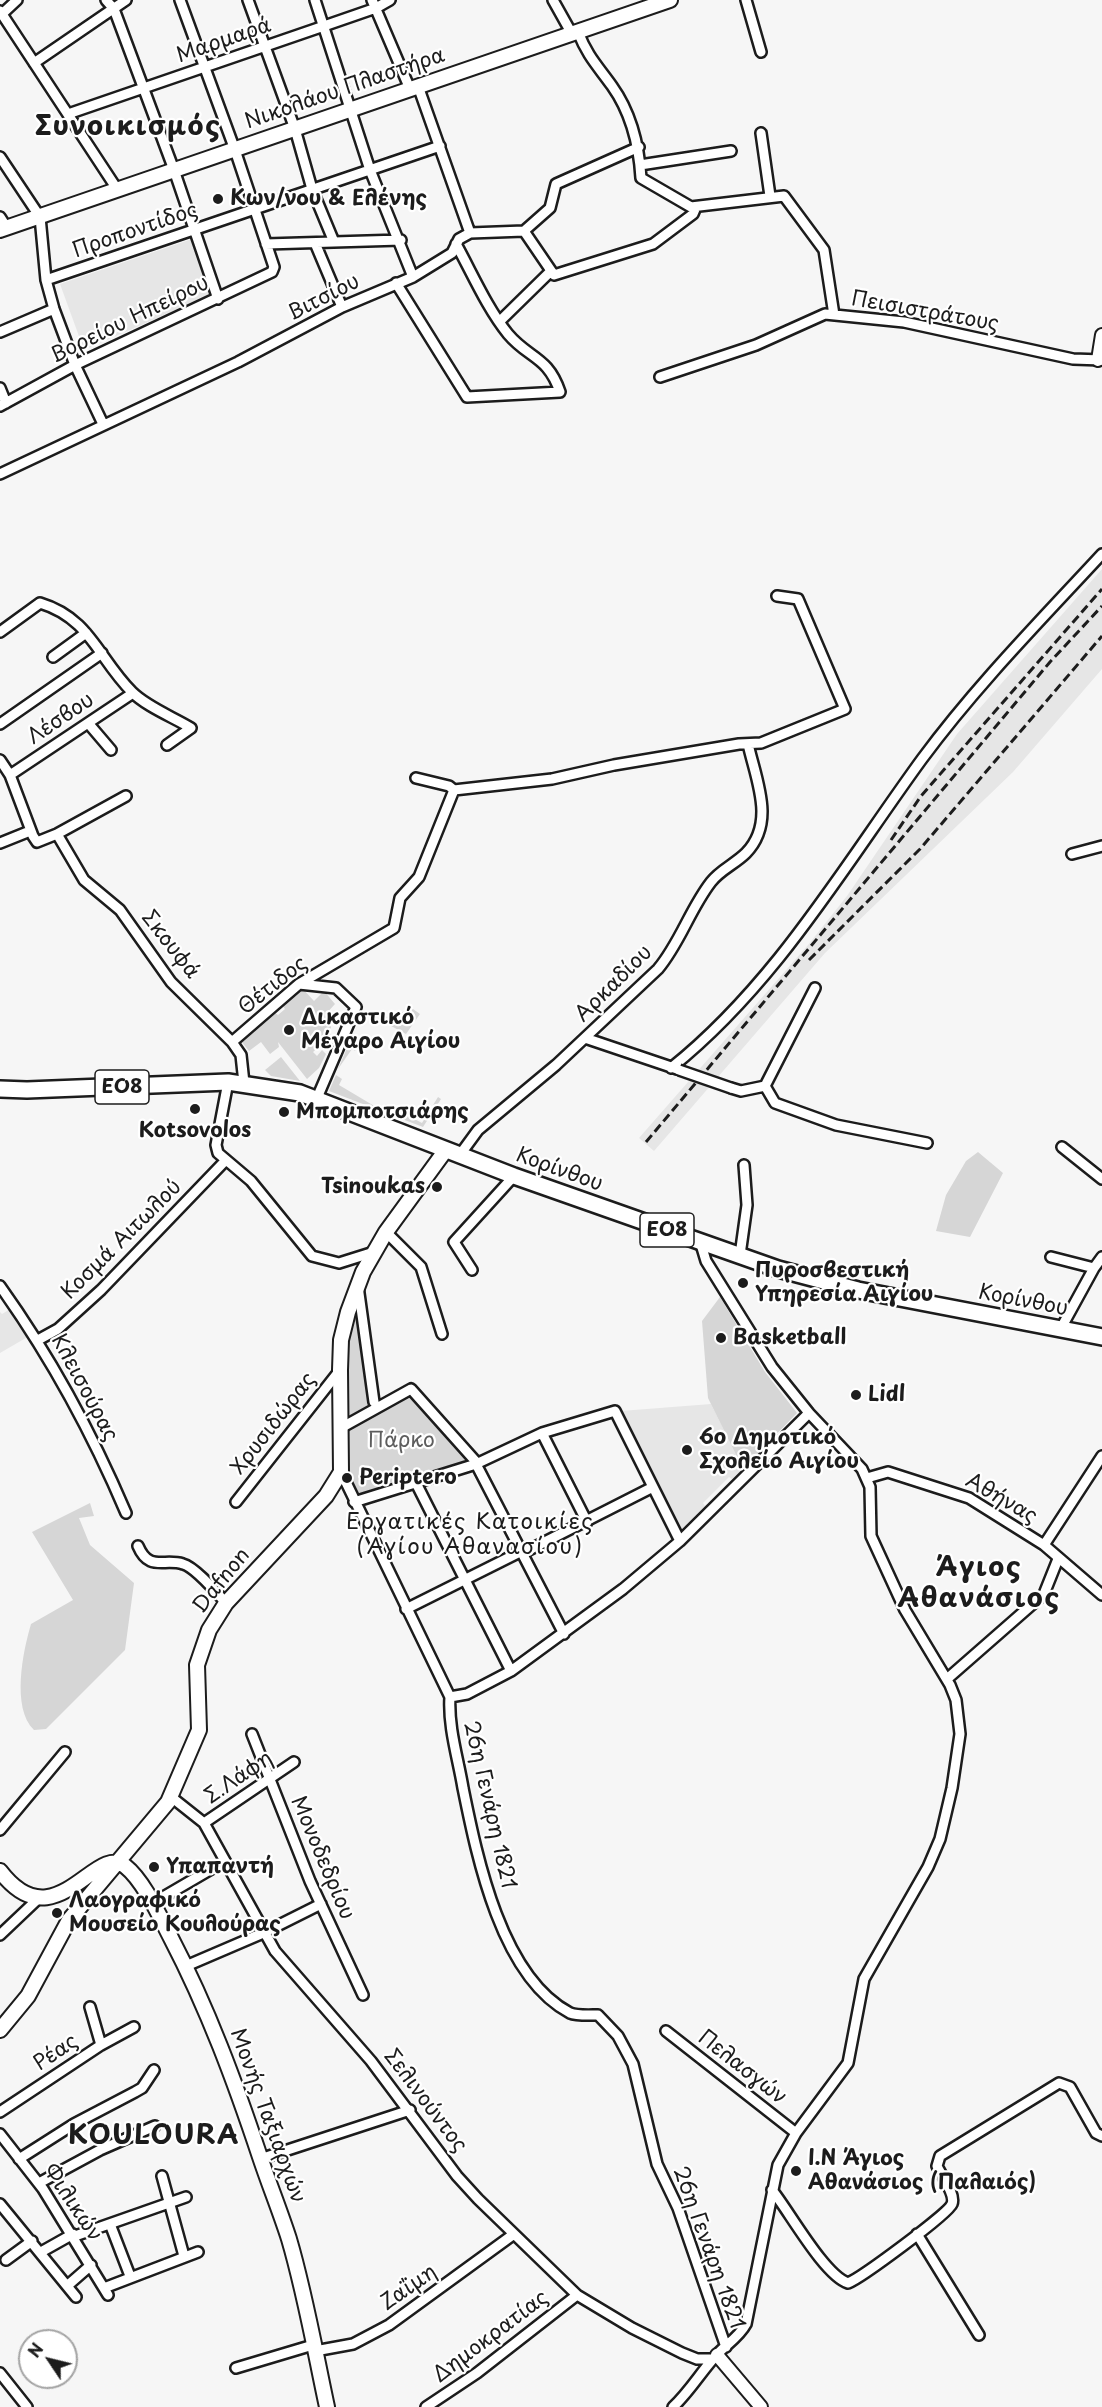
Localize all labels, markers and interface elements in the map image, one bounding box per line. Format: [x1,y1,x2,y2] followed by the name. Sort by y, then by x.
[173,13,275,69] street label: Μαρμαρά
[242,43,448,135] street label: Νικολάου Πλαστήρα
[35,112,221,144] district label: Συνοικισμός
[230,186,427,212] place label: Κων/νου & Ελένης
[211,192,225,206] marker: Κων/νου & Ελένης
[69,198,201,264] street label: Προποντίδος
[284,269,364,327] street label: Βιτσίου
[47,271,213,369] street label: Βορείου Ηπείρου
[849,287,1001,337] street label: Πεισιστράτους
[23,688,99,750] street label: Λέσβου
[136,906,204,984] street label: Σκουφά
[570,940,658,1028] street label: Αρκαδίου
[234,951,312,1021] street label: Θέτιδος
[301,1005,460,1055] place label: Δικαστικό Μέγαρο Αιγίου
[282,1023,296,1037] marker: Δικαστικό Μέγαρο Αιγίου
[95,1070,149,1104] road number: ΕΟ8
[296,1099,469,1125] place label: Μπομποτσιάρης
[188,1102,202,1116] marker: Kotsovolos
[277,1105,291,1119] marker: Μπομποτσιάρης
[139,1118,251,1144] place label: Kotsovolos
[512,1143,606,1197] street label: Κορίνθου
[321,1174,425,1200] place label: Tsinoukas
[57,1175,187,1305] street label: Κοσμά Αιτωλού
[430,1180,444,1194] marker: Tsinoukas
[640,1213,694,1247] road number: ΕΟ8
[755,1258,933,1308] place label: Πυροσβεστική Υπηρεσία Αιγίου
[736,1276,750,1290] marker: Πυροσβεστική Υπηρεσία Αιγίου
[976,1280,1070,1322] street label: Κορίνθου
[733,1325,846,1351] place label: Basketball
[45,1330,123,1446] street label: Κλεισούρας
[714,1331,728,1345] marker: Basketball
[226,1368,322,1480] street label: Χρυσιδώρας
[868,1382,905,1408] place label: Lidl
[849,1388,863,1402] marker: Lidl
[699,1425,859,1475] place label: 6ο Δημοτικό Σχολείο Αιγίου
[367,1428,435,1454] park label: Πάρκο
[680,1443,694,1457] marker: 6ο Δημοτικό Σχολείο Αιγίου
[359,1465,457,1491] place label: Periptero
[961,1468,1041,1530] street label: Αθήνας
[340,1471,354,1485] marker: Periptero
[346,1510,594,1562] district label: Εργατικές Κατοικίες (Αγίου Αθανασίου)
[188,1543,256,1619] street label: Dafnon
[898,1553,1060,1616] district label: Άγιος Αθανάσιος
[457,1719,521,1891] street label: 26η Γενάρη 1821
[200,1746,278,1810] street label: Σ.Λάφη
[285,1792,359,1924] street label: Μονοδεδρίου
[166,1854,274,1880] place label: Υπαπαντή
[147,1860,161,1874] marker: Υπαπαντή
[69,1888,281,1938] place label: Λαογραφικό Μουσείο Κουλούρας
[50,1906,64,1920] marker: Λαογραφικό Μουσείο Κουλούρας
[224,2025,310,2207] street label: Μονής Ταξιαρχών
[693,2026,791,2110] street label: Πελασγών
[29,2029,83,2077] street label: Ρέας
[378,2045,472,2157] street label: Σελινούντος
[70,2121,238,2153] district label: KOULOURA
[808,2146,1036,2196] place label: Ι.Ν Άγιος Αθανάσιος (Παλαιός)
[37,2160,107,2246] street label: Φιλικών
[667,2163,749,2333] street label: 26η Γενάρη 1821
[789,2164,803,2178] marker: Ι.Ν Άγιος Αθανάσιος (Παλαιός)
[376,2260,442,2316] street label: Ζαΐμη
[429,2286,553,2388] street label: Δημοκρατίας
[18,2329,78,2389] north arrow
[21,2338,48,2362] text: N

